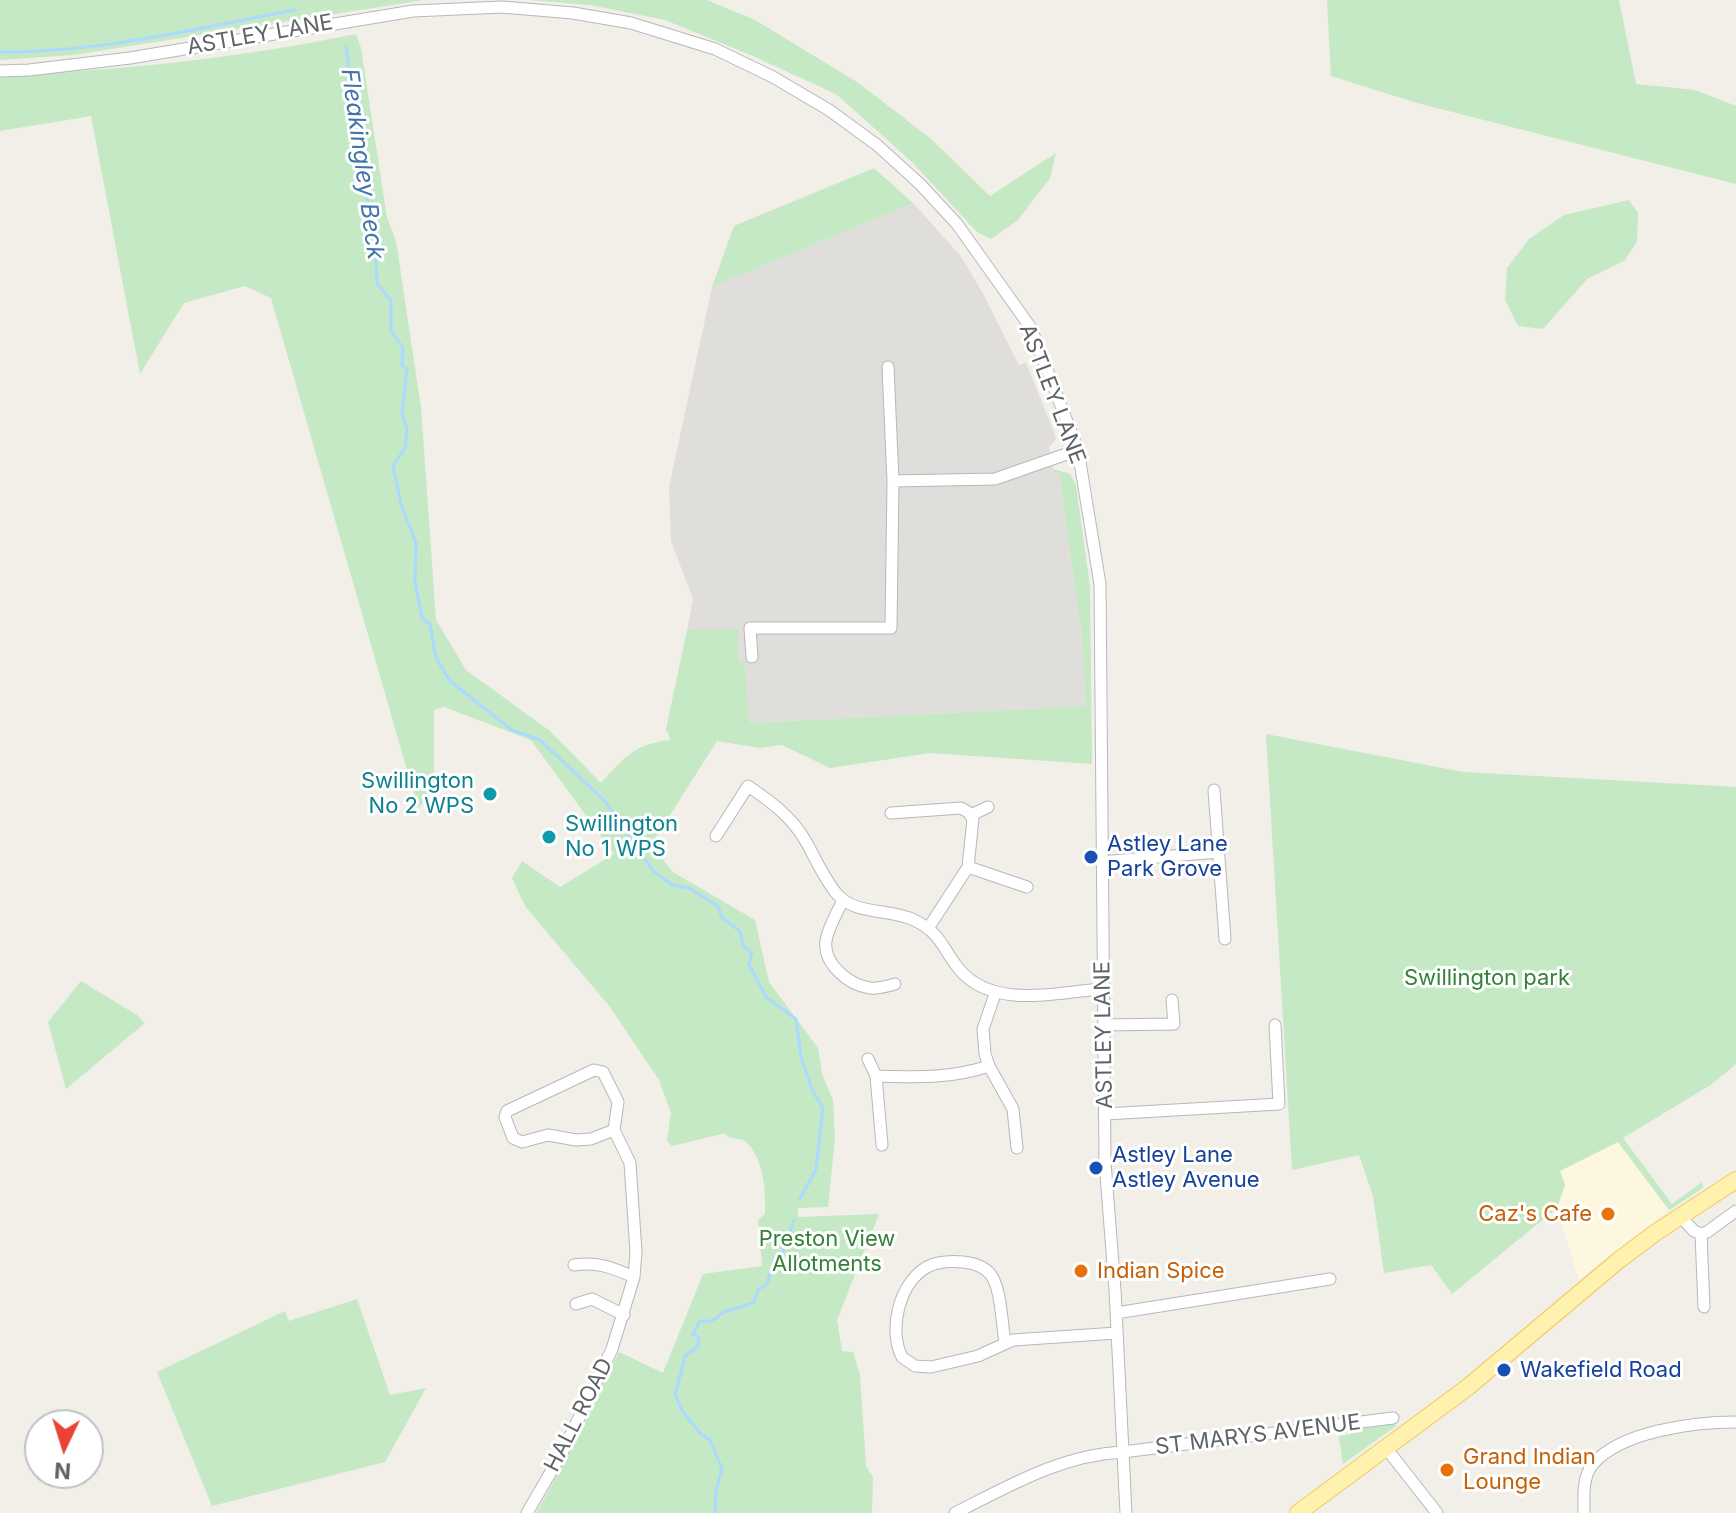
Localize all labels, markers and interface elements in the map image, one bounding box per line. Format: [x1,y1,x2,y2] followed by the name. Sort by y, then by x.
[185,9,335,61] street label: ASTLEY LANE
[334,67,390,261] water label: Fleakingley Beck
[1013,320,1091,468] street label: ASTLEY LANE
[361,768,474,820] place label: Swillington No 2 WPS
[481,785,499,803] marker: Swillington No 2 WPS
[565,811,678,862] place label: Swillington No 1 WPS
[540,828,558,846] marker: Swillington No 1 WPS
[1107,831,1228,882] place label: Astley Lane Park Grove
[1082,848,1100,866] marker: Astley Lane Park Grove
[1090,961,1118,1109] street label: ASTLEY LANE
[1404,965,1570,991] park label: Swillington park
[1112,1142,1260,1194] place label: Astley Lane Astley Avenue
[1087,1159,1105,1177] marker: Astley Lane Astley Avenue
[1478,1201,1592,1227] place label: Caz's Cafe
[1599,1205,1617,1223] marker: Caz's Cafe
[759,1226,895,1278] park label: Preston View Allotments
[1097,1258,1225,1284] place label: Indian Spice
[1072,1262,1090,1280] marker: Indian Spice
[539,1354,619,1476] street label: HALL ROAD
[1520,1357,1682,1383] place label: Wakefield Road
[1495,1361,1513,1379] marker: Wakefield Road
[24,1409,104,1489] north arrow
[1154,1409,1362,1461] street label: ST MARYS AVENUE
[1463,1444,1596,1496] place label: Grand Indian Lounge
[53,1457,72,1485] text: N
[1438,1461,1456,1479] marker: Grand Indian Lounge

